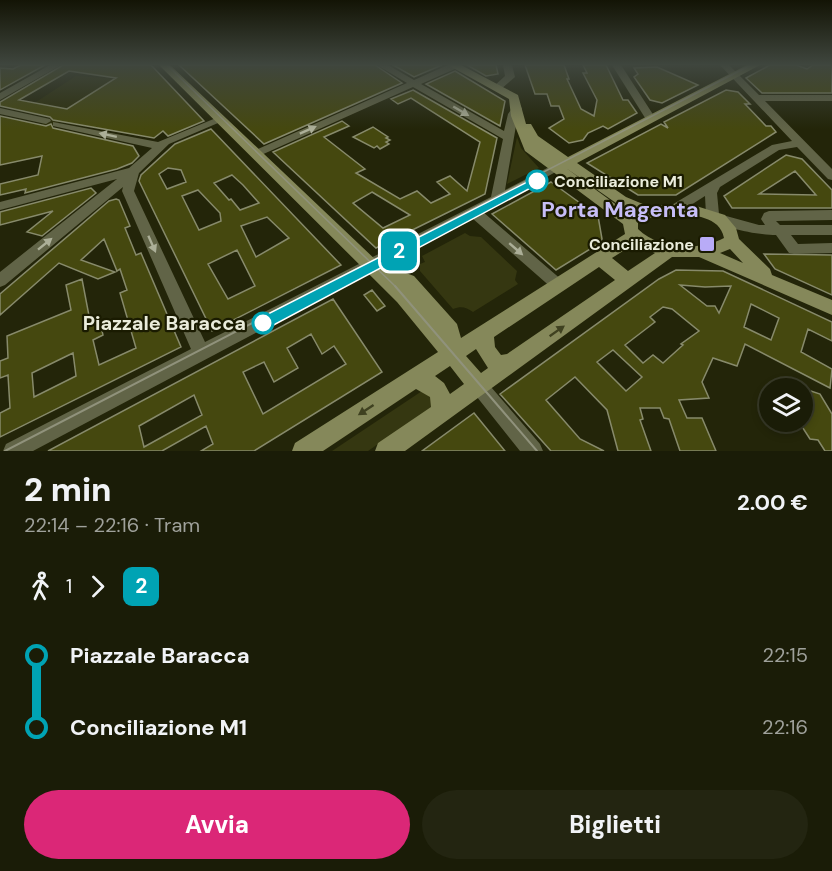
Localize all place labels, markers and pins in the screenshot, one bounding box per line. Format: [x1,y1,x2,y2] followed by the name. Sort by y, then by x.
[526,170,548,192] marker: Conciliazione M1
[554,171,683,192] place label: Conciliazione M1
[589,234,694,255] place label: Conciliazione
[698,235,716,253] marker: Conciliazione
[83,310,246,336] place label: Piazzale Baracca
[252,312,274,334] marker: Piazzale Baracca

